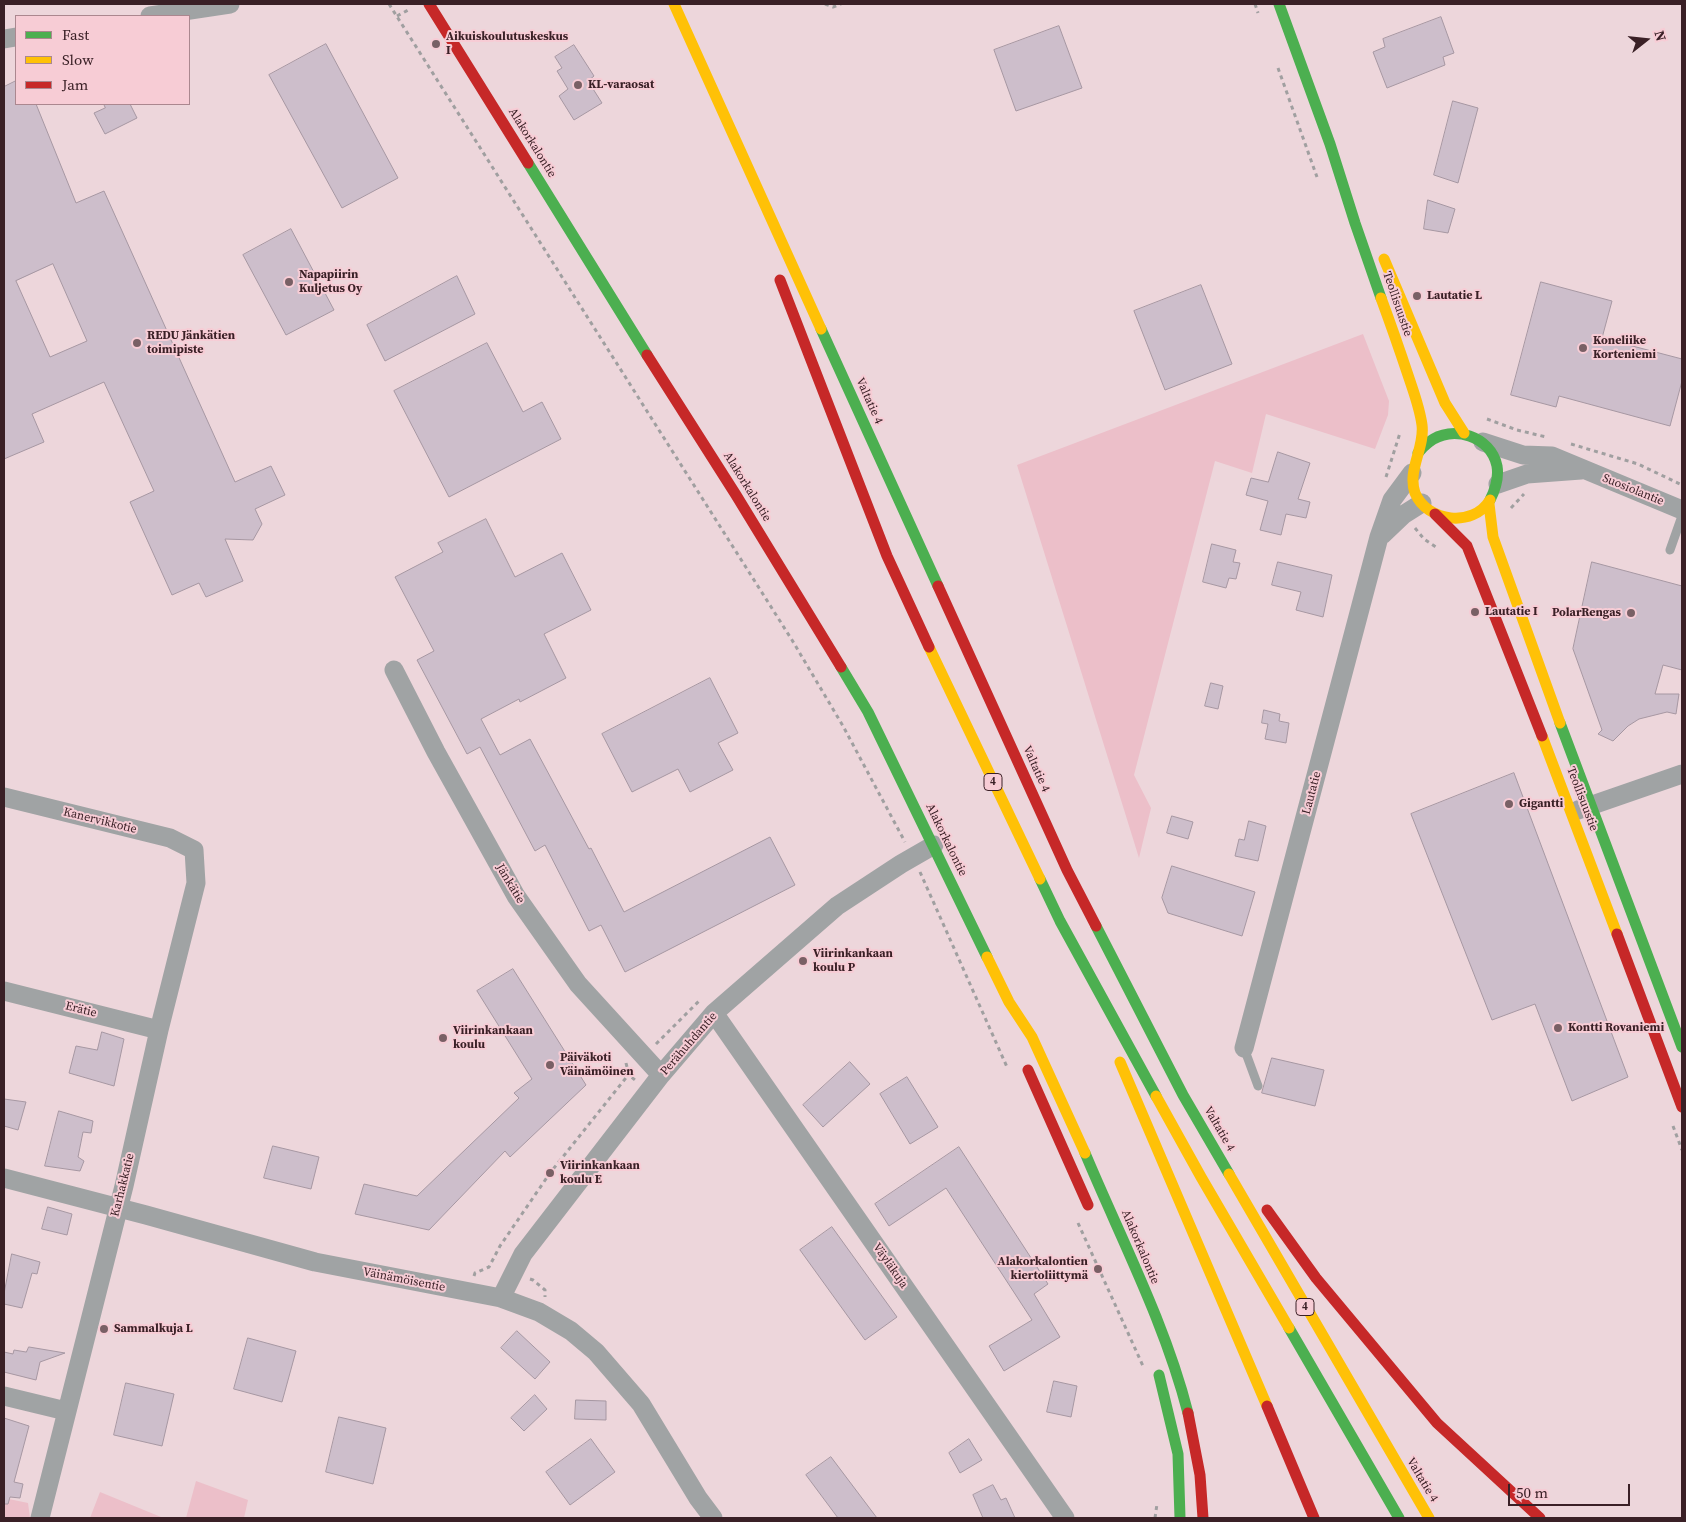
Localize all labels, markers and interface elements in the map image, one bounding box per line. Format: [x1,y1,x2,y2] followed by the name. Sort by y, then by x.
[15,15,190,105] legend
[1621,15,1671,65] north arrow
[62,24,89,45] text: Fast
[1649,28,1671,44] text: N
[446,30,568,58] place label: Aikuiskoulutuskeskus I
[430,38,442,50] marker: Aikuiskoulutuskeskus I
[62,49,94,70] text: Slow
[62,74,88,95] text: Jam
[588,78,654,92] place label: KL-varaosat
[572,79,584,91] marker: KL-varaosat
[505,106,559,180] street label: Alakorkalontie
[299,268,362,296] place label: Napapiirin Kuljetus Oy
[1379,270,1415,338] street label: Teollisuustie
[283,276,295,288] marker: Napapiirin Kuljetus Oy
[1427,289,1482,303] place label: Lautatie L
[1411,290,1423,302] marker: Lautatie L
[147,329,235,357] place label: REDU Jänkätien toimipiste
[1593,334,1656,362] place label: Koneliike Korteniemi
[131,337,143,349] marker: REDU Jänkätien toimipiste
[1577,342,1589,354] marker: Koneliike Korteniemi
[852,376,886,426] street label: Valtatie 4
[720,450,774,524] street label: Alakorkalontie
[1600,471,1666,509] street label: Suosiolantie
[1485,605,1538,619] place label: Lautatie I
[1469,606,1481,618] marker: Lautatie I
[1552,606,1621,620] place label: PolarRengas
[1625,607,1637,619] marker: PolarRengas
[1019,744,1053,794] street label: Valtatie 4
[1563,765,1601,833] street label: Teollisuustie
[1299,770,1325,816] street label: Lautatie
[984,774,1002,790] road number: 4
[1519,797,1563,811] place label: Gigantti
[1503,798,1515,810] marker: Gigantti
[922,801,970,879] street label: Alakorkalontie
[62,805,138,837] street label: Kanervikkotie
[493,862,527,906] street label: Jänkätie
[813,947,893,975] place label: Viirinkankaan koulu P
[797,955,809,967] marker: Viirinkankaan koulu P
[64,999,98,1021] street label: Erätie
[658,1010,720,1078] street label: Perähuhdantie
[1568,1021,1664,1035] place label: Kontti Rovaniemi
[1552,1022,1564,1034] marker: Kontti Rovaniemi
[453,1024,533,1052] place label: Viirinkankaan koulu
[437,1032,449,1044] marker: Viirinkankaan koulu
[560,1051,634,1079] place label: Päiväkoti Väinämöinen
[544,1059,556,1071] marker: Päiväkoti Väinämöinen
[1200,1104,1238,1154] street label: Valtatie 4
[108,1152,138,1218] street label: Karhakkatie
[560,1159,640,1187] place label: Viirinkankaan koulu E
[544,1167,556,1179] marker: Viirinkankaan koulu E
[1118,1208,1162,1286] street label: Alakorkalontie
[869,1241,911,1291] street label: Väyläkuja
[998,1255,1088,1283] place label: Alakorkalontien kiertoliittymä
[1092,1263,1104,1275] marker: Alakorkalontien kiertoliittymä
[362,1265,446,1295] street label: Väinämöisentie
[1296,1298,1314,1315] road number: 4
[114,1322,193,1336] place label: Sammalkuja L
[98,1323,110,1335] marker: Sammalkuja L
[1403,1455,1441,1505] street label: Valtatie 4
[1511,1474,1634,1506] scale bar
[1516,1482,1548,1503] text: 50 m

